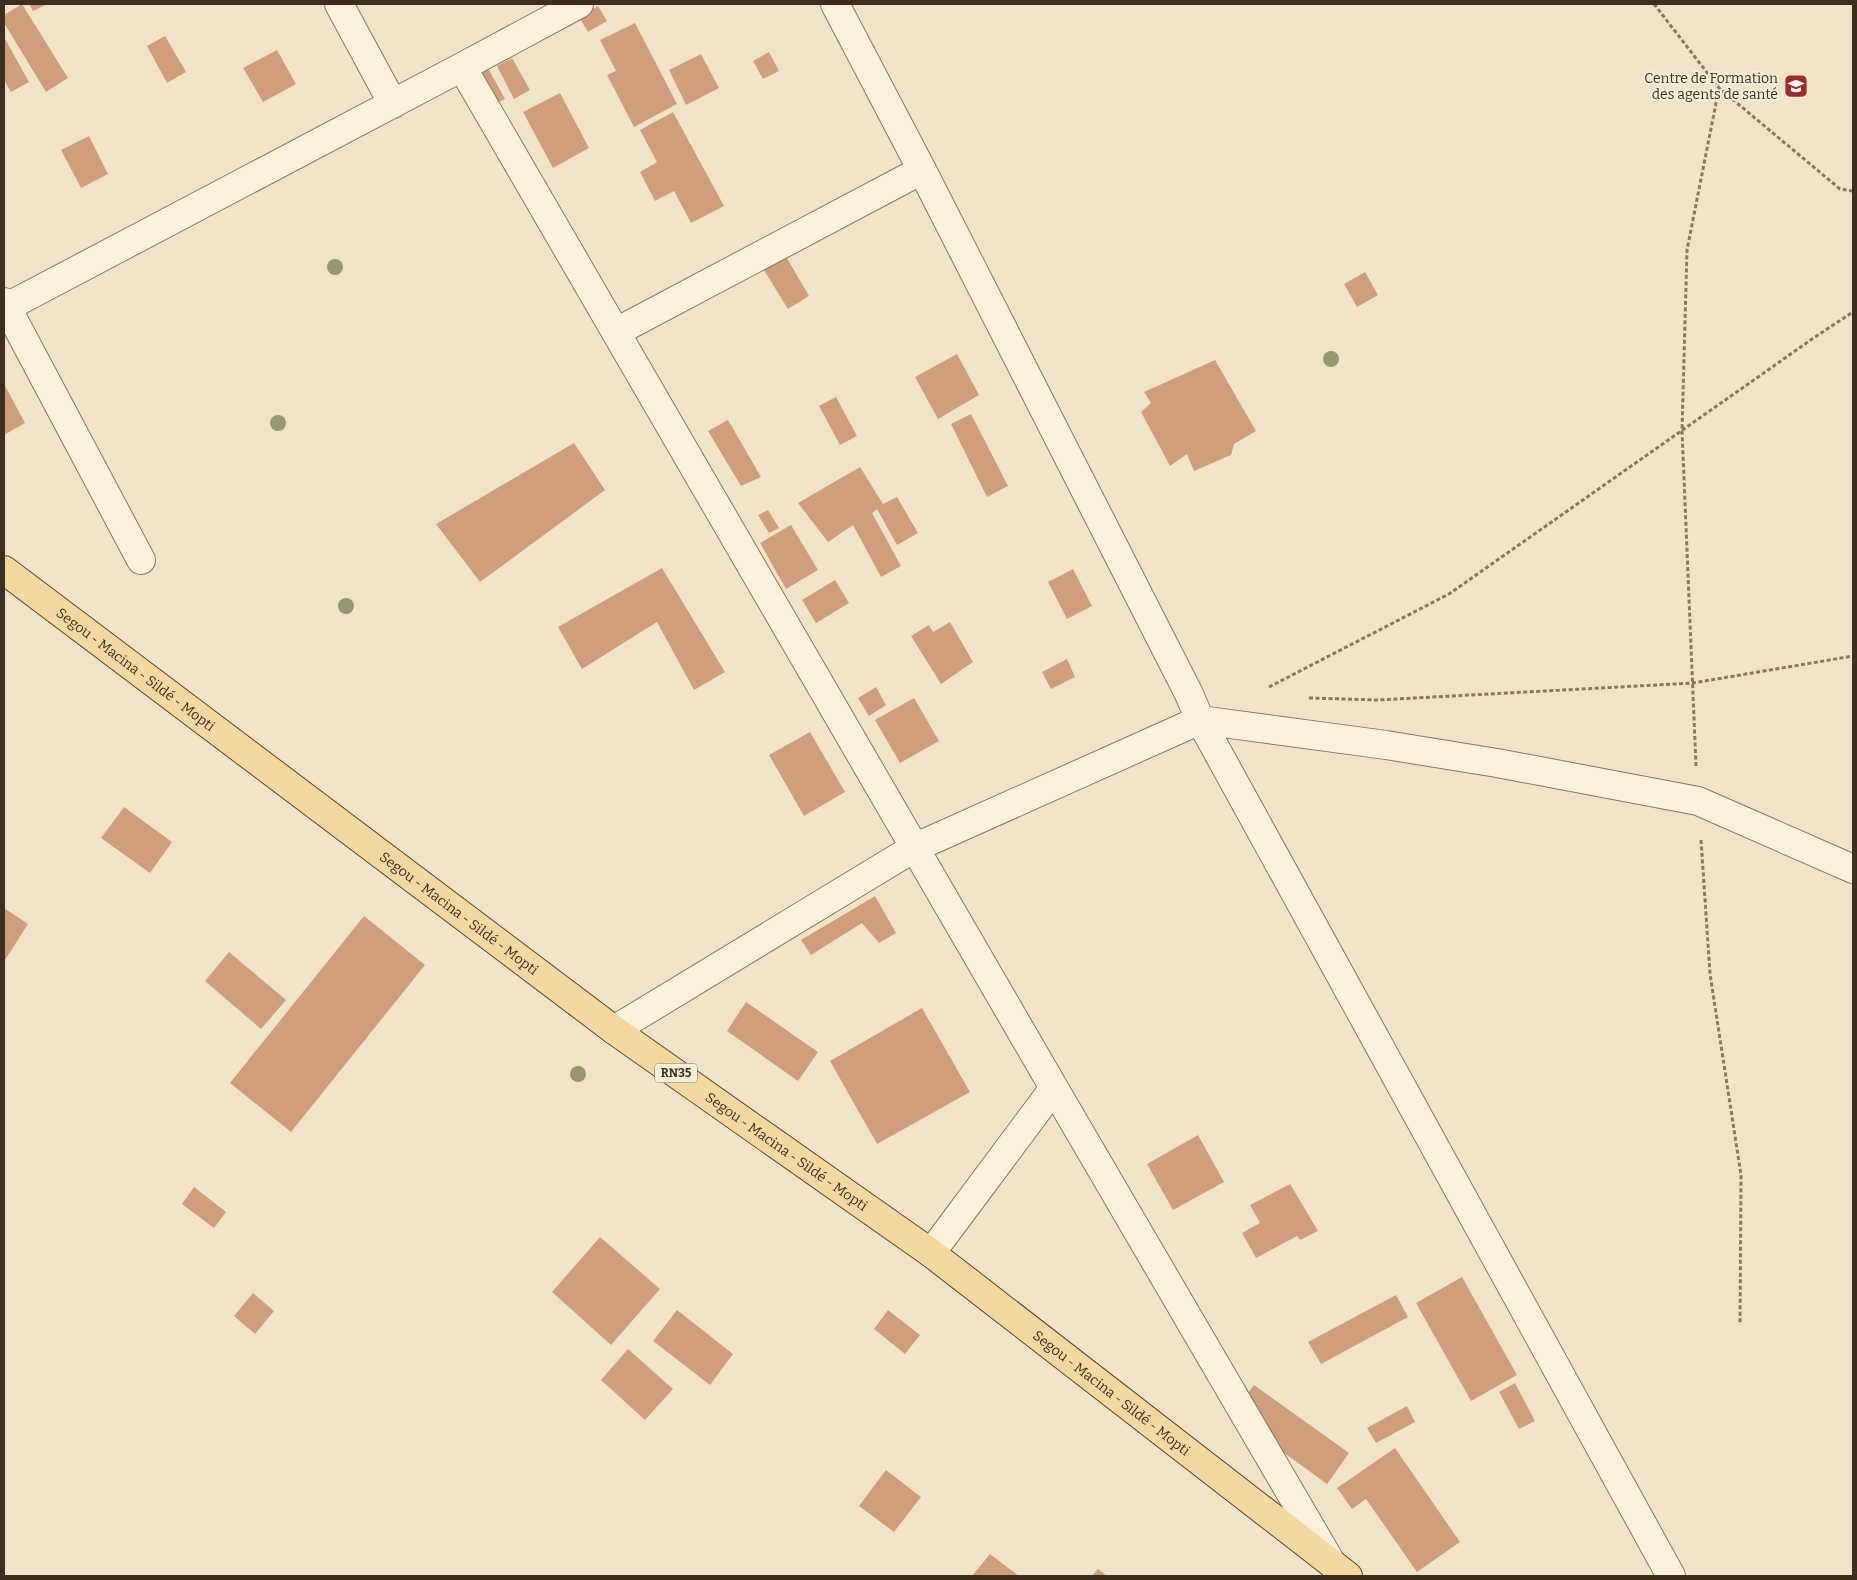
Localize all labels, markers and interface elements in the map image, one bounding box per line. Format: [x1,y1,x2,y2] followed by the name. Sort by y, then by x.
[1644,70,1778,103] place label: Centre de Formation des agents de santé
[1783,73,1809,99] school or university icon: Centre de Formation des agents de santé
[53,604,218,735] street label: Segou - Macina - Sildé - Mopti
[376,848,542,978] street label: Segou - Macina - Sildé - Mopti
[655,1064,697,1082] road number: RN35
[702,1089,871,1214] street label: Segou - Macina - Sildé - Mopti
[1030,1327,1194,1459] street label: Segou - Macina - Sildé - Mopti

